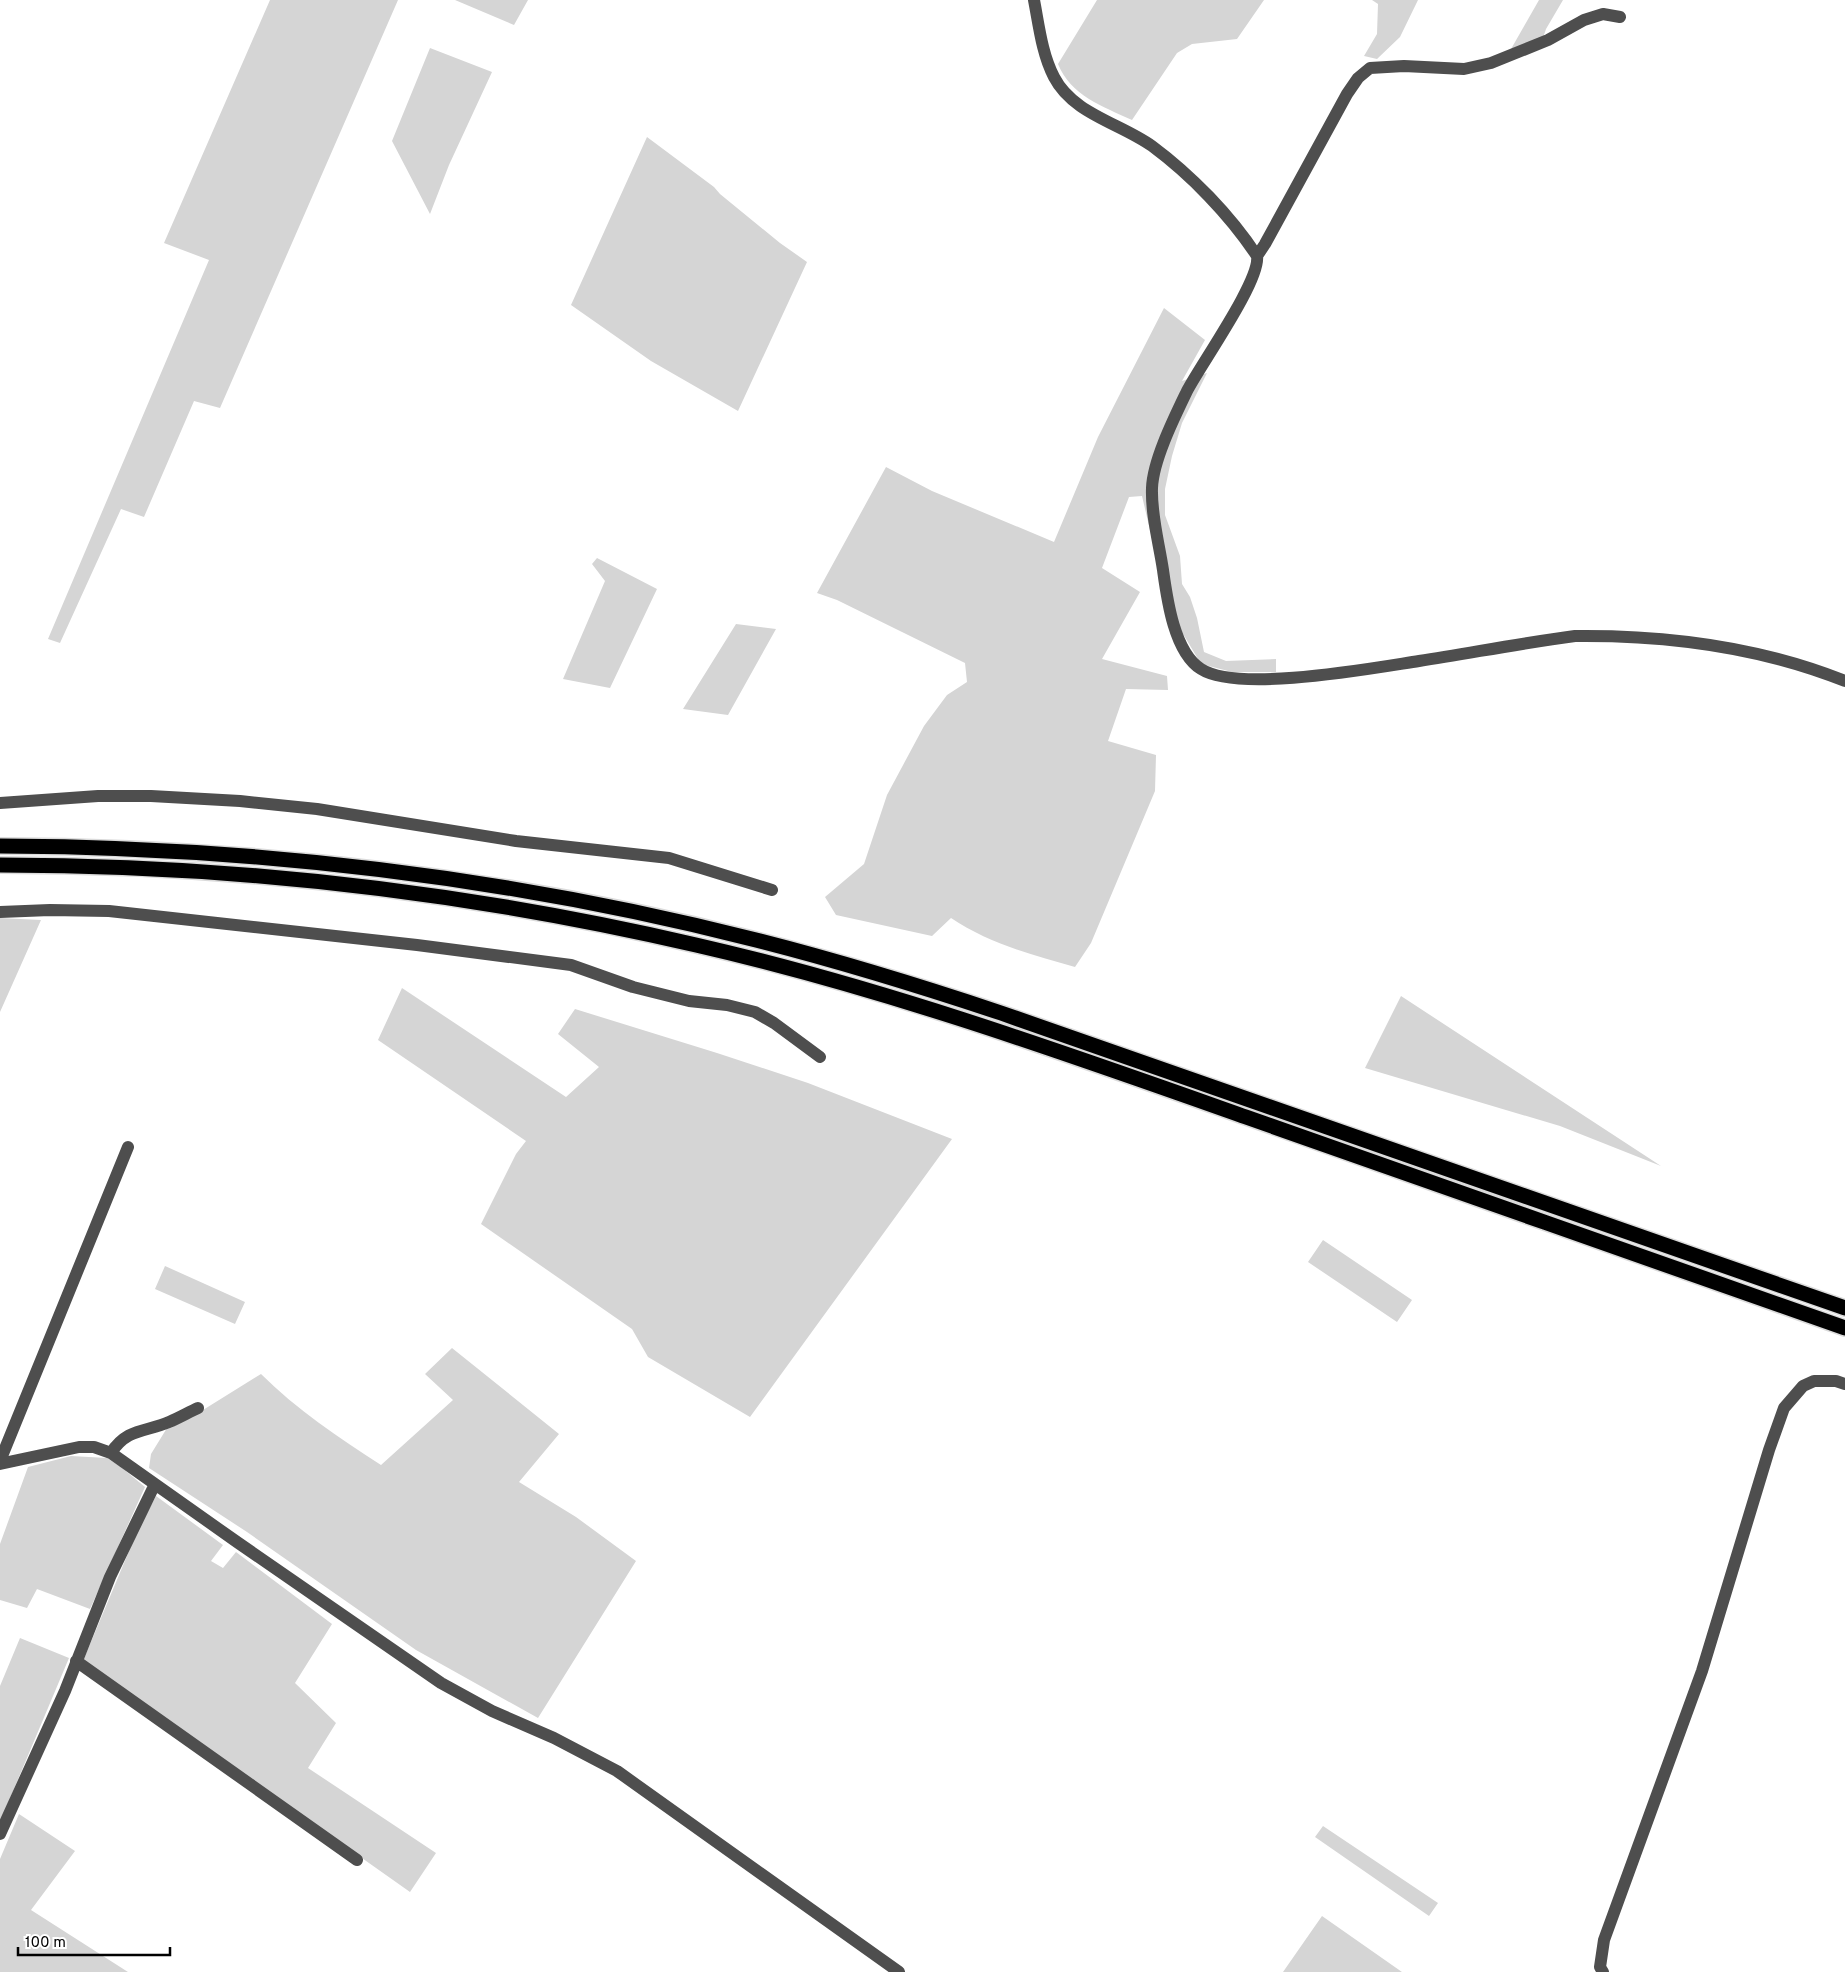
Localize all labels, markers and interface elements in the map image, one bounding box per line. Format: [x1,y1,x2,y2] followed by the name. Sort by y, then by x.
[18,1924,170,1956] scale bar
[25,1934,66,1953] text: 100 m

